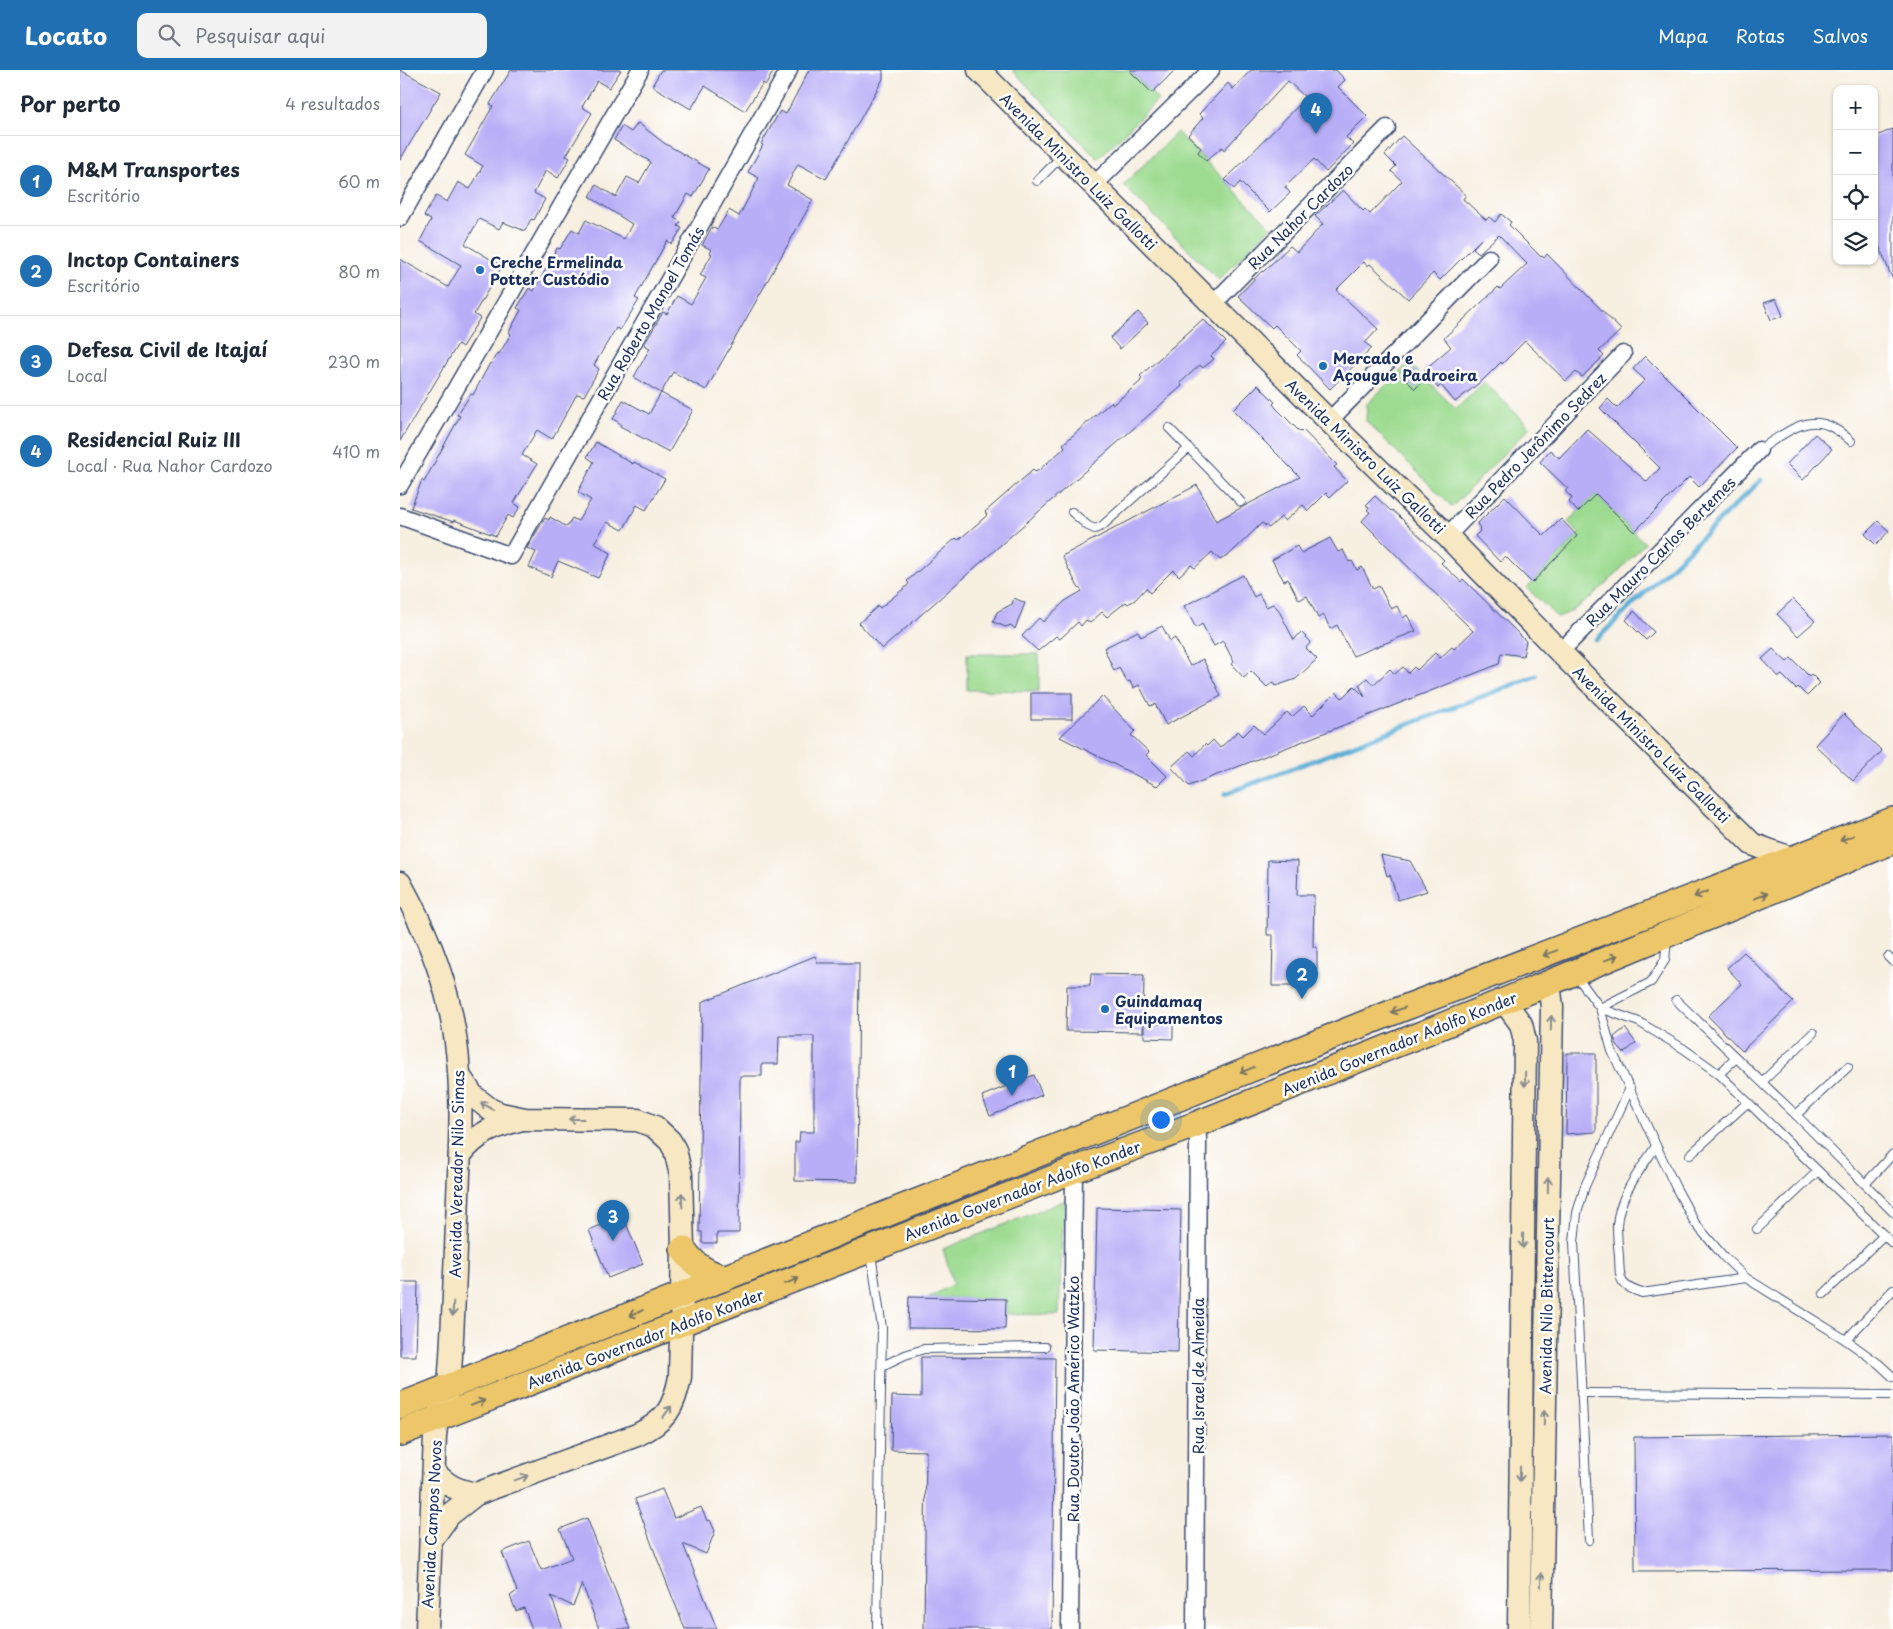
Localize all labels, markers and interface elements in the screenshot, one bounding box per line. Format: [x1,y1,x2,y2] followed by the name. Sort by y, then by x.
[137,13,487,58] search box
[25,17,107,53] text: Locato
[155,21,183,49] icon: search
[195,21,325,49] text: Pesquisar aqui
[1658,22,1708,49] text: Mapa
[1736,22,1785,49] text: Rotas
[1813,22,1868,49] text: Salvos
[1833,85,1878,265] map controls
[1833,85,1878,130] button: +
[20,87,120,119] text: Por perto
[995,87,1163,255] street label: Avenida Ministro Luiz Gallotti
[285,91,380,115] text: 4 resultados
[1300,93,1332,134] pin: 4
[1833,130,1878,175] button: −
[67,155,240,183] text: M&M Transportes
[1242,158,1358,274] street label: Rua Nahor Cardozo
[32,169,40,193] text: 1
[338,169,380,193] text: 60 m
[1833,175,1878,220] button: locate
[67,183,140,207] text: Escritório
[1833,220,1878,265] button: layers
[591,222,709,404] street label: Rua Roberto Manoel Tomás
[67,245,239,273] text: Inctop Containers
[490,250,624,290] place label: Creche Ermelinda Potter Custódio
[30,259,42,283] text: 2
[338,259,380,283] text: 80 m
[474,264,486,276] marker: Creche Ermelinda Potter Custódio
[67,273,140,297] text: Escritório
[67,335,267,363] text: Defesa Civil de Itajaí
[1332,346,1478,386] place label: Mercado e Açougue Padroeira
[31,349,41,373] text: 3
[328,349,380,373] text: 230 m
[1317,360,1329,372] marker: Mercado e Açougue Padroeira
[67,363,108,387] text: Local
[1459,367,1611,523] street label: Rua Pedro Jerônimo Sedrez
[1281,373,1451,539] street label: Avenida Ministro Luiz Gallotti
[67,425,241,453] text: Residencial Ruiz III
[31,439,41,463] text: 4
[332,439,380,463] text: 410 m
[67,453,273,477] text: Local · Rua Nahor Cardozo
[1580,471,1740,631] street label: Rua Mauro Carlos Bertemes
[1568,660,1736,828] street label: Avenida Ministro Luiz Gallotti
[1840,834,1855,843] one-way arrow
[1694,890,1709,900] one-way arrow
[1753,891,1768,901] one-way arrow
[1543,949,1558,958] one-way arrow
[1603,953,1618,962] one-way arrow
[1286,958,1318,999] pin: 2
[1278,985,1520,1101] street label: Avenida Governador Adolfo Konder
[1115,989,1223,1029] place label: Guindamaq Equipamentos
[1099,1003,1111,1015] marker: Guindamaq Equipamentos
[1391,1006,1406,1015] one-way arrow
[1546,1015,1555,1031] one-way arrow
[996,1055,1028,1096] pin: 1
[1240,1066,1255,1076] one-way arrow
[443,1070,469,1278] street label: Avenida Vereador Nilo Simas
[1520,1070,1530,1087] one-way arrow
[480,1101,494,1111] one-way arrow
[1148,1107,1174,1133] your location
[568,1114,584,1124] one-way arrow
[900,1134,1144,1246] street label: Avenida Governador Adolfo Konder
[1543,1178,1553,1194] one-way arrow
[677,1192,686,1208] one-way arrow
[597,1200,629,1241] pin: 3
[1533,1217,1559,1395] street label: Avenida Nilo Bittencourt
[1518,1233,1528,1249] one-way arrow
[784,1275,799,1284] one-way arrow
[1061,1276,1084,1522] street label: Rua Doutor João Américo Watzko
[523,1282,767,1394] street label: Avenida Governador Adolfo Konder
[1186,1297,1209,1454] street label: Rua Israel de Almeida
[449,1301,458,1317] one-way arrow
[629,1309,644,1318] one-way arrow
[470,1398,485,1407] one-way arrow
[662,1405,672,1419] one-way arrow
[1539,1410,1549,1426] one-way arrow
[415,1439,447,1609] street label: Avenida Campos Novos
[1515,1465,1525,1481] one-way arrow
[513,1473,529,1482] one-way arrow
[1536,1573,1546,1589] one-way arrow

